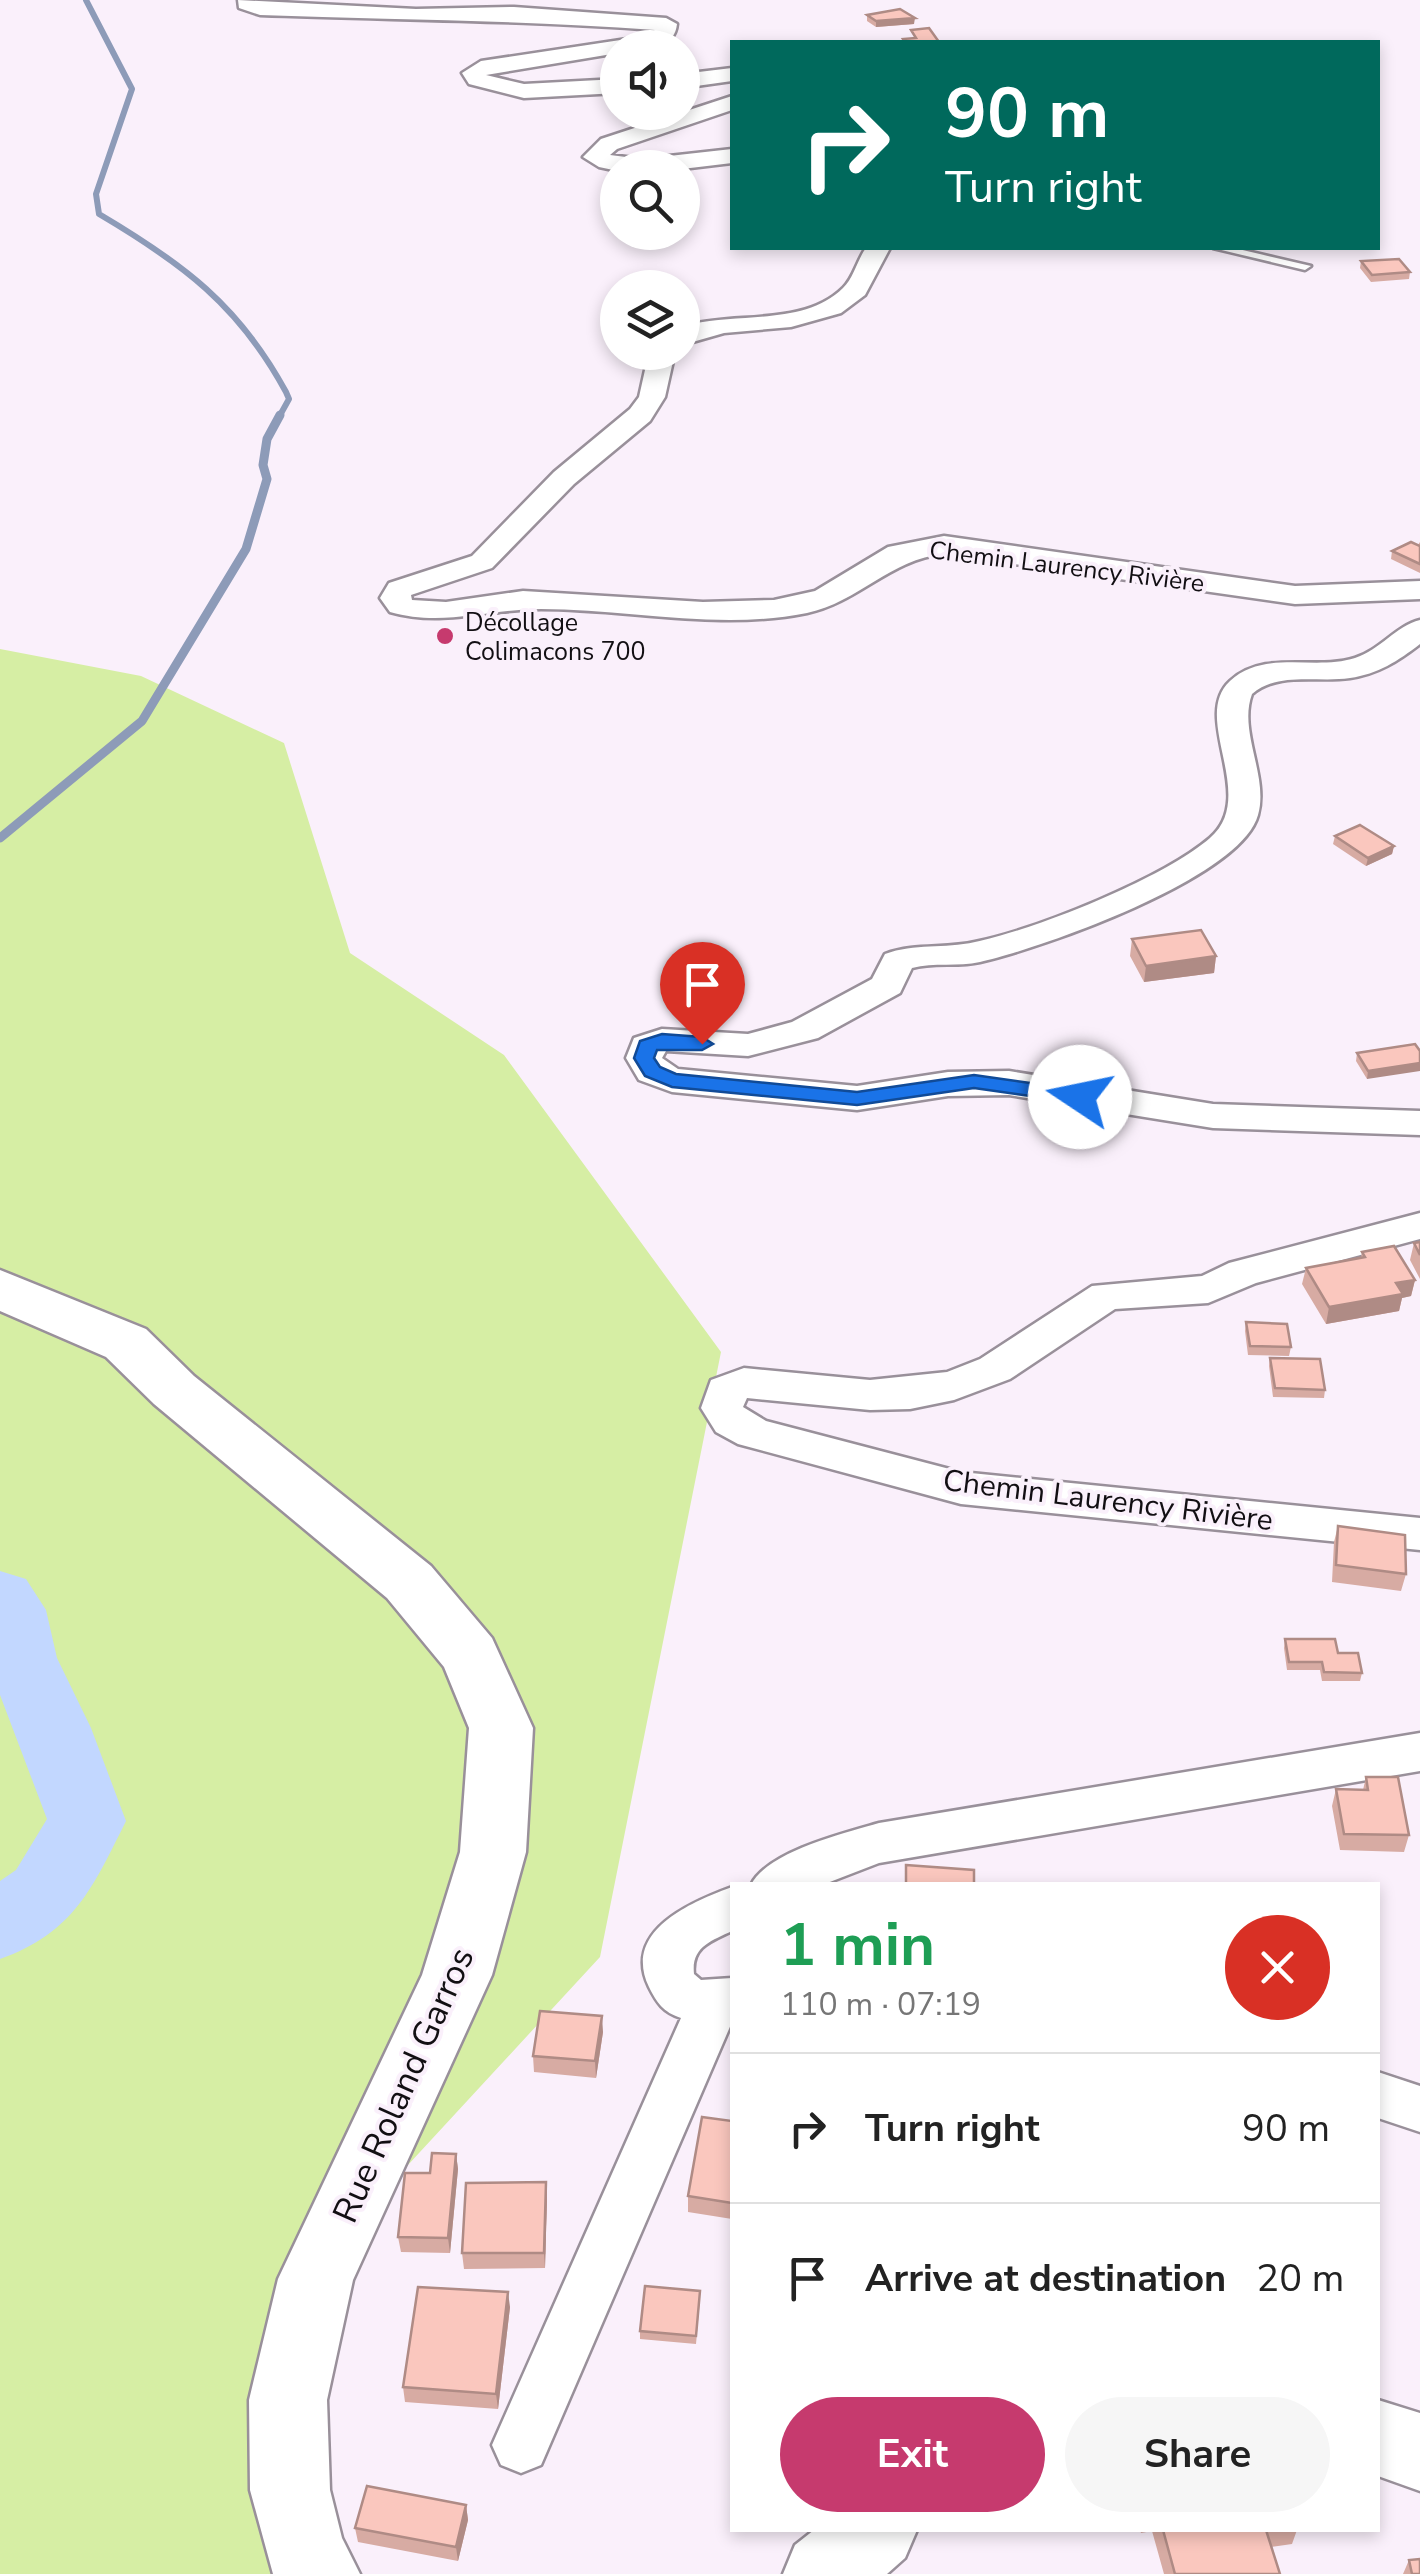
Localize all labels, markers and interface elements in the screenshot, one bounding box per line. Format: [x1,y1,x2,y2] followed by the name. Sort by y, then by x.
[600,30,700,370] map controls
[600,30,700,130] button: sound
[945,66,1109,162] text: 90 m
[780,80,910,210] icon: right
[600,150,700,250] button: search
[945,157,1142,218] text: Turn right
[600,270,700,370] button: layers
[927,533,1206,601] street label: Chemin Laurency Rivière
[465,606,646,669] place label: Décollage Colimacons 700
[434,625,456,647] marker: Décollage Colimacons 700
[660,942,745,1045] pin
[675,957,730,1012] icon: arrive
[1028,1045,1132,1149] position arrow
[941,1460,1275,1541] street label: Chemin Laurency Rivière
[780,1904,935,1986] text: 1 min
[1225,1915,1330,2020] button: close
[322,1940,485,2230] street label: Rue Roland Garros
[780,1983,981,2026] text: 110 m · 07:19
[780,2101,835,2156] icon: right
[865,2103,1040,2154] text: Turn right
[1242,2103,1330,2154] text: 90 m
[780,2251,835,2306] icon: arrive
[865,2253,1226,2304] text: Arrive at destination
[1256,2253,1344,2304] text: 20 m
[780,2397,1045,2512] button: Exit
[1065,2397,1330,2512] button: Share

